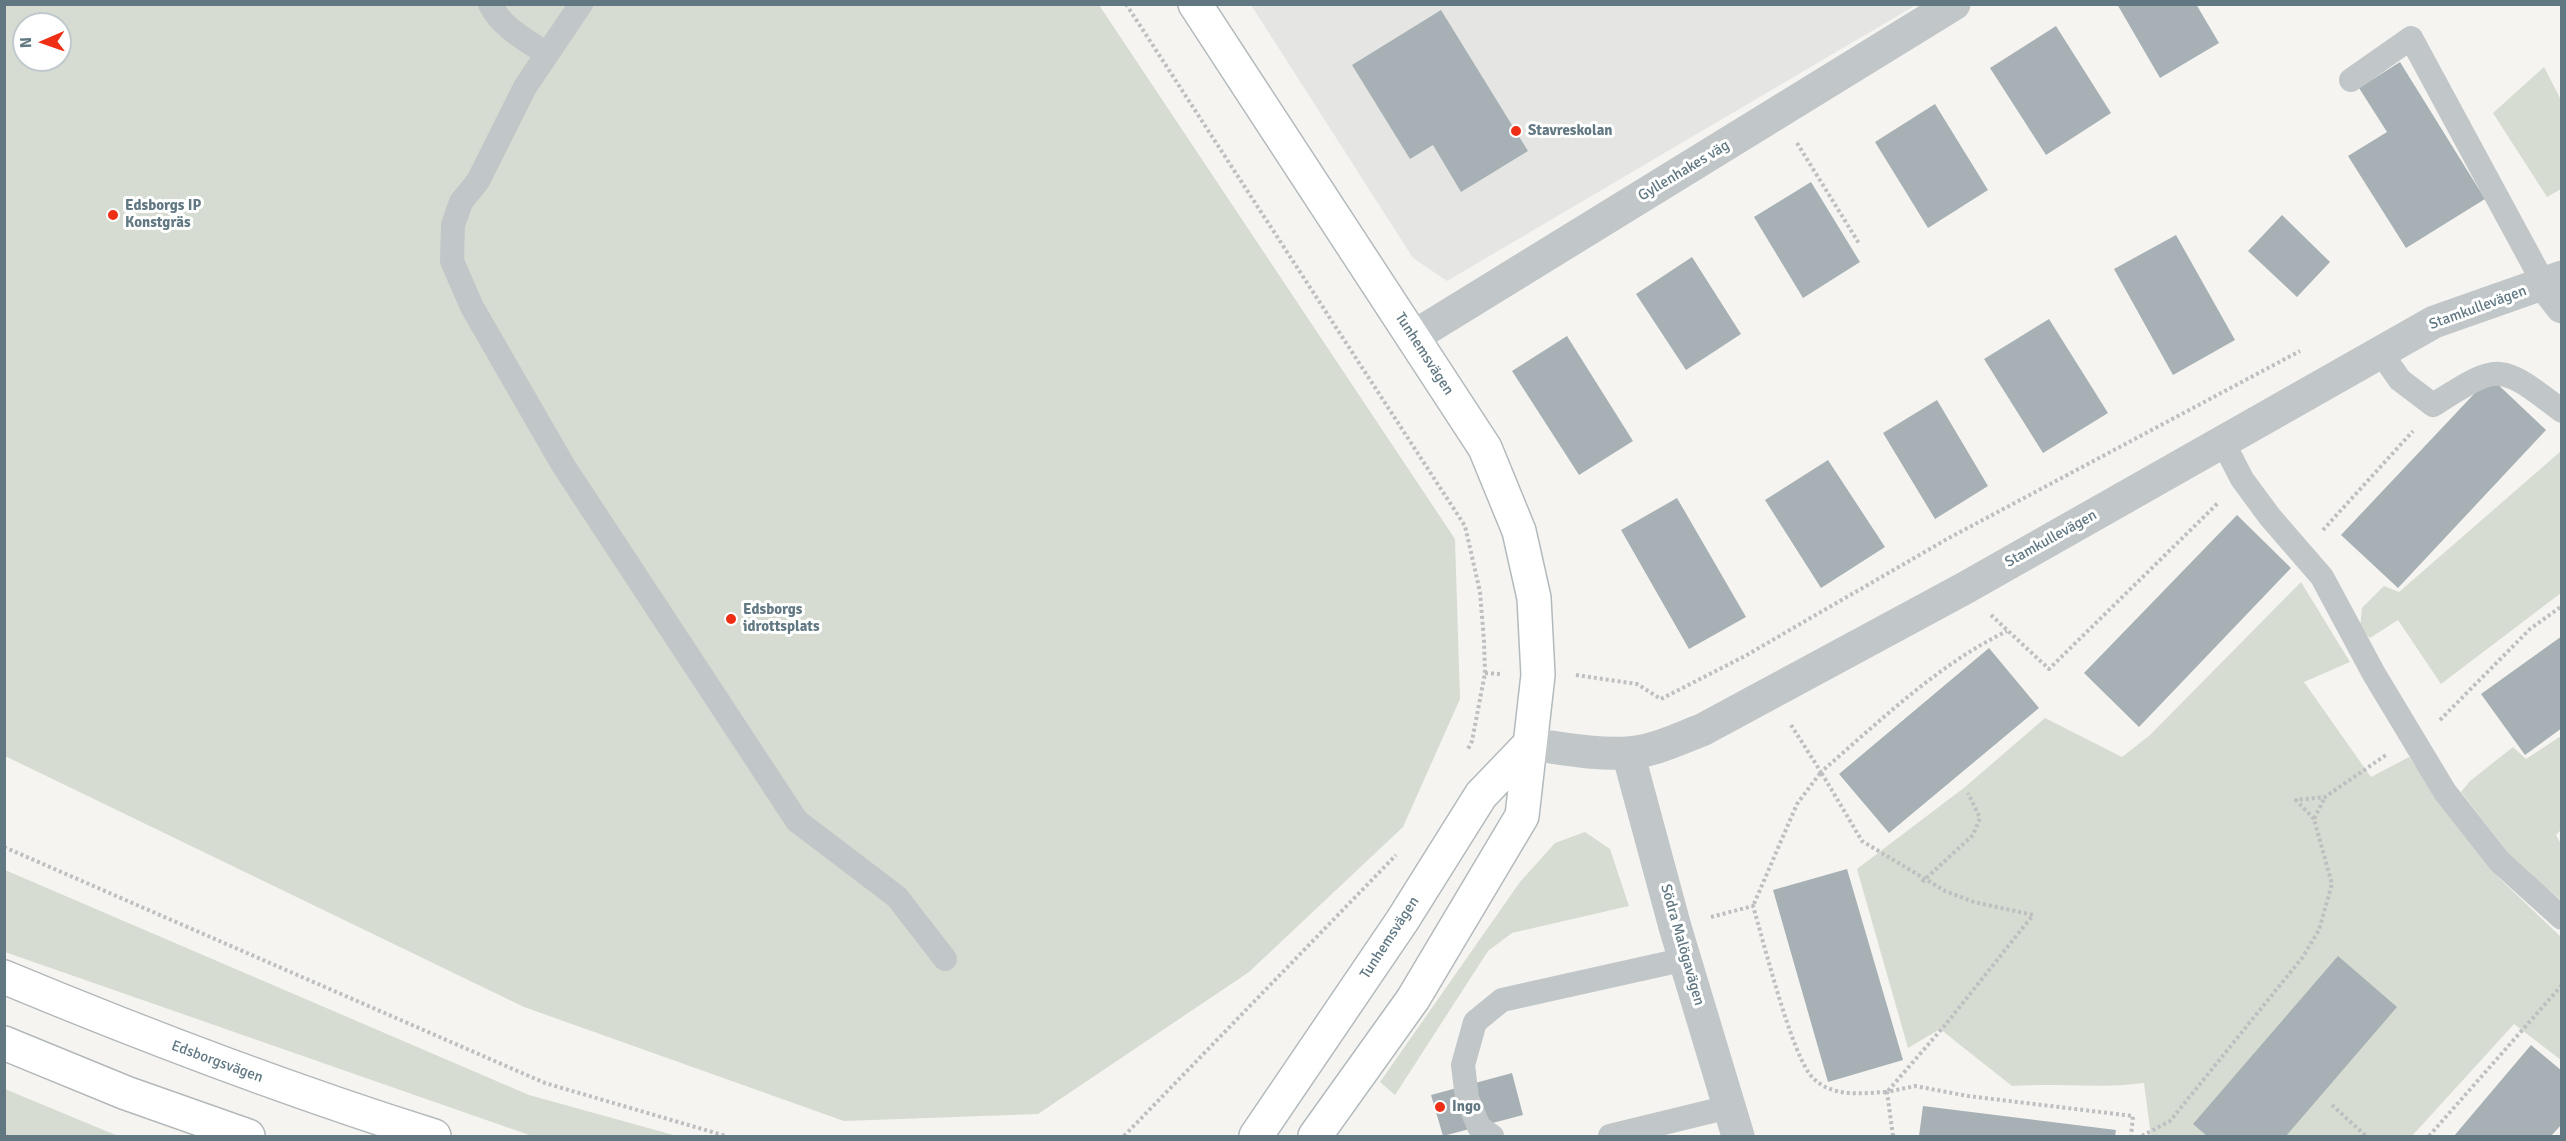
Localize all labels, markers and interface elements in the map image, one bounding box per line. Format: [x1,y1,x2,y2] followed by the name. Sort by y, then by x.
[12,12,72,72] north arrow
[16,37,36,48] text: N
[1528,122,1613,140] place label: Stavreskolan
[1509,124,1523,138] marker: Stavreskolan
[1635,137,1733,205] street label: Gyllenhakes väg
[125,197,201,232] place label: Edsborgs IP Konstgräs
[106,208,120,222] marker: Edsborgs IP Konstgräs
[2427,282,2529,334] street label: Stamkullevägen
[1391,309,1457,399] street label: Tunhemsvägen
[2002,506,2100,572] street label: Stamkullevägen
[743,601,820,636] place label: Edsborgs idrottsplats
[724,612,738,626] marker: Edsborgs idrottsplats
[1656,882,1708,1008] street label: Södra Malögavägen
[1357,893,1423,983] street label: Tunhemsvägen
[169,1037,265,1087] street label: Edsborgsvägen
[1452,1098,1481,1116] place label: Ingo
[1433,1100,1447,1114] marker: Ingo

